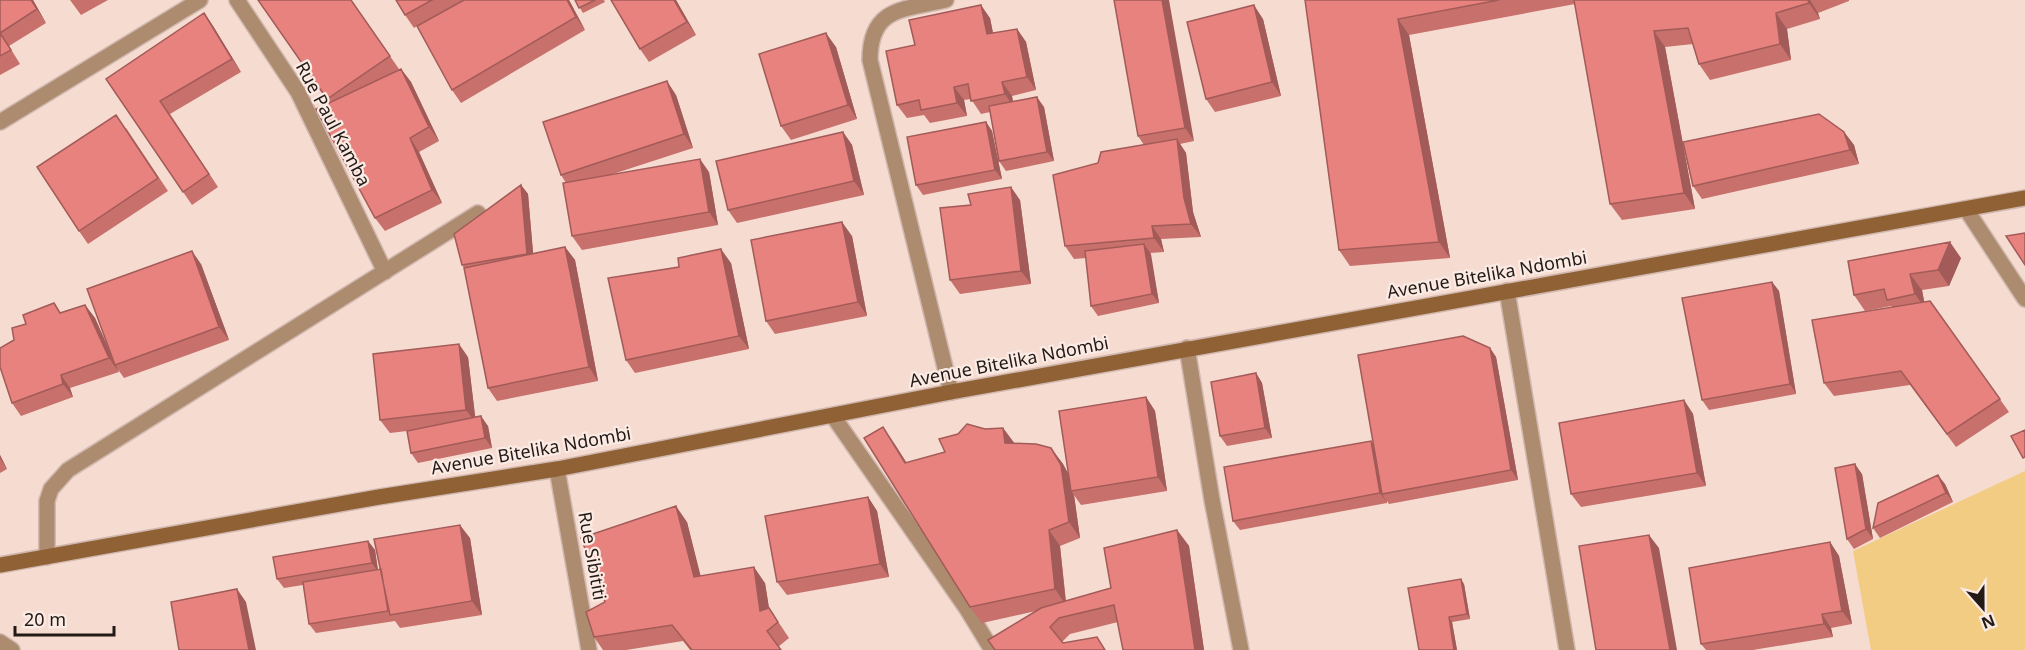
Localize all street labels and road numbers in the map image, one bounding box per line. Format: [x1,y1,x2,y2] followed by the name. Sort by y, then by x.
[291,57,377,190] street label: Rue Paul Kamba
[1385,245,1589,303] street label: Avenue Bitelika Ndombi
[907,330,1111,392] street label: Avenue Bitelika Ndombi
[429,421,633,479] street label: Avenue Bitelika Ndombi
[573,510,613,602] street label: Rue Sibititi

